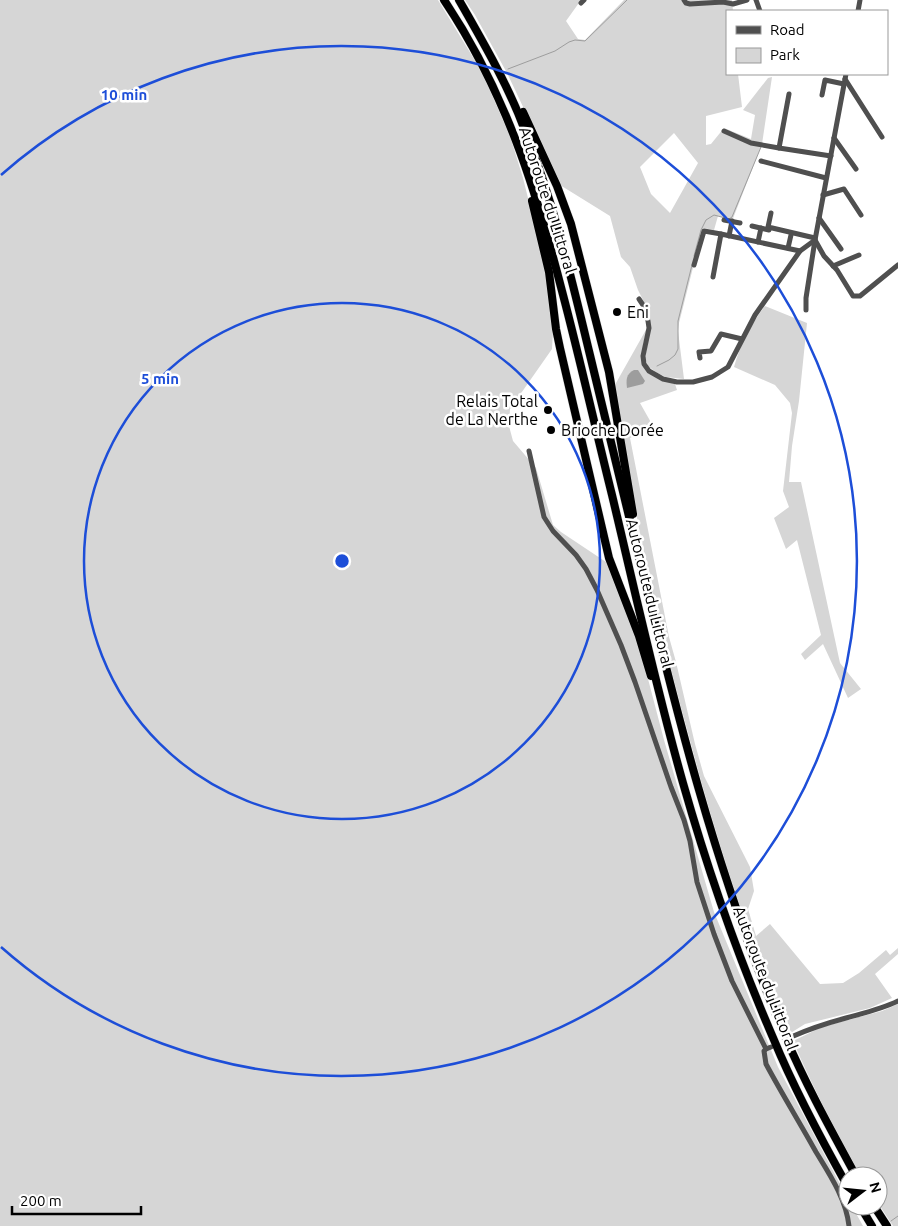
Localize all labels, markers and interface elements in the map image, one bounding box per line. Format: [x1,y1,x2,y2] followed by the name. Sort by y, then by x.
[726,10,888,75] legend
[770,21,805,38] text: Road
[770,46,800,63] text: Park
[101,86,147,103] text: 10 min
[516,124,580,276] street label: Autoroute du Littoral
[627,303,649,321] place label: Eni
[611,306,623,318] marker: Eni
[141,370,179,387] text: 5 min
[446,392,538,428] place label: Relais Total de La Nerthe
[542,404,554,416] marker: Relais Total de La Nerthe
[561,421,664,439] place label: Brioche Dorée
[545,424,557,436] marker: Brioche Dorée
[623,517,677,669] street label: Autoroute du Littoral
[333,552,351,570] centre of rings
[730,903,802,1053] street label: Autoroute du Littoral
[838,1166,888,1216] north arrow
[866,1180,885,1195] text: N
[12,1184,141,1216] scale bar
[20,1192,62,1209] text: 200 m

